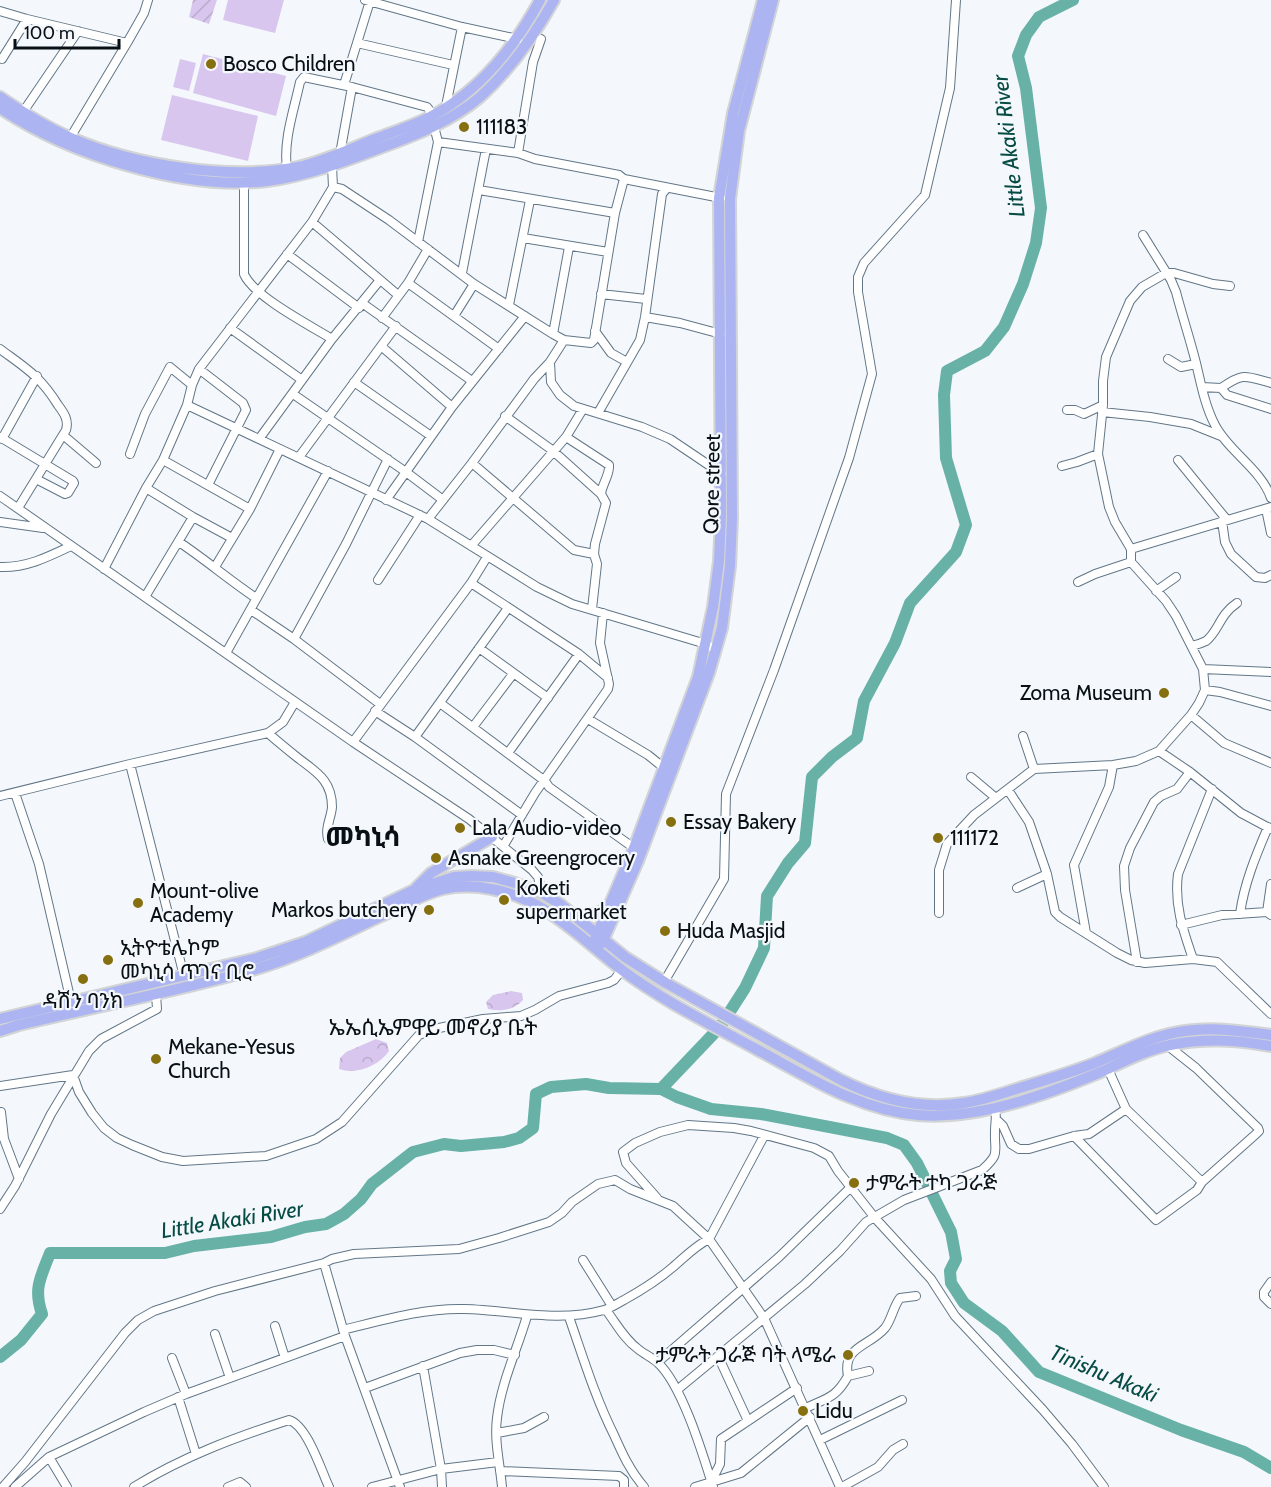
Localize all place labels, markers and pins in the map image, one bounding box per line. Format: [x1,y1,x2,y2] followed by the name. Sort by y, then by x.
[223,51,356,76] place label: Bosco Children
[204,57,218,71] marker: Bosco Children
[476,114,527,139] place label: 111183
[457,120,471,134] marker: 111183
[1020,680,1152,705] place label: Zoma Museum
[1157,686,1171,700] marker: Zoma Museum
[683,809,797,834] place label: Essay Bakery
[472,815,621,840] place label: Lala Audio-video
[664,815,678,829] marker: Essay Bakery
[453,821,467,835] marker: Lala Audio-video
[950,825,999,850] place label: 111172
[931,831,945,845] marker: 111172
[448,845,636,870] place label: Asnake Greengrocery
[429,851,443,865] marker: Asnake Greengrocery
[516,875,627,924] place label: Koketi supermarket
[150,878,259,927] place label: Mount-olive Academy
[497,893,511,907] marker: Koketi supermarket
[131,896,145,910] marker: Mount-olive Academy
[271,897,417,922] place label: Markos butchery
[422,903,436,917] marker: Markos butchery
[677,918,785,944] place label: Huda Masjid
[658,924,672,938] marker: Huda Masjid
[120,935,254,984] place label: ኢትዮቴሌኮም መካኒሳ ጥገና ቢሮ
[101,953,115,967] marker: ኢትዮቴሌኮም መካኒሳ ጥገና ቢሮ
[76,972,90,986] marker: ዳሽን ባንክ
[43,988,123,1013] place label: ዳሽን ባንክ
[168,1034,295,1083] place label: Mekane-Yesus Church
[149,1052,163,1066] marker: Mekane-Yesus Church
[866,1170,998,1195] place label: ታምራት ተካ ጋራጅ
[847,1176,861,1190] marker: ታምራት ተካ ጋራጅ
[656,1342,836,1367] place label: ታምራት ጋራጅ ባት ላሜራ
[841,1348,855,1362] marker: ታምራት ጋራጅ ባት ላሜራ
[815,1398,853,1423] place label: Lidu
[796,1404,810,1418] marker: Lidu

